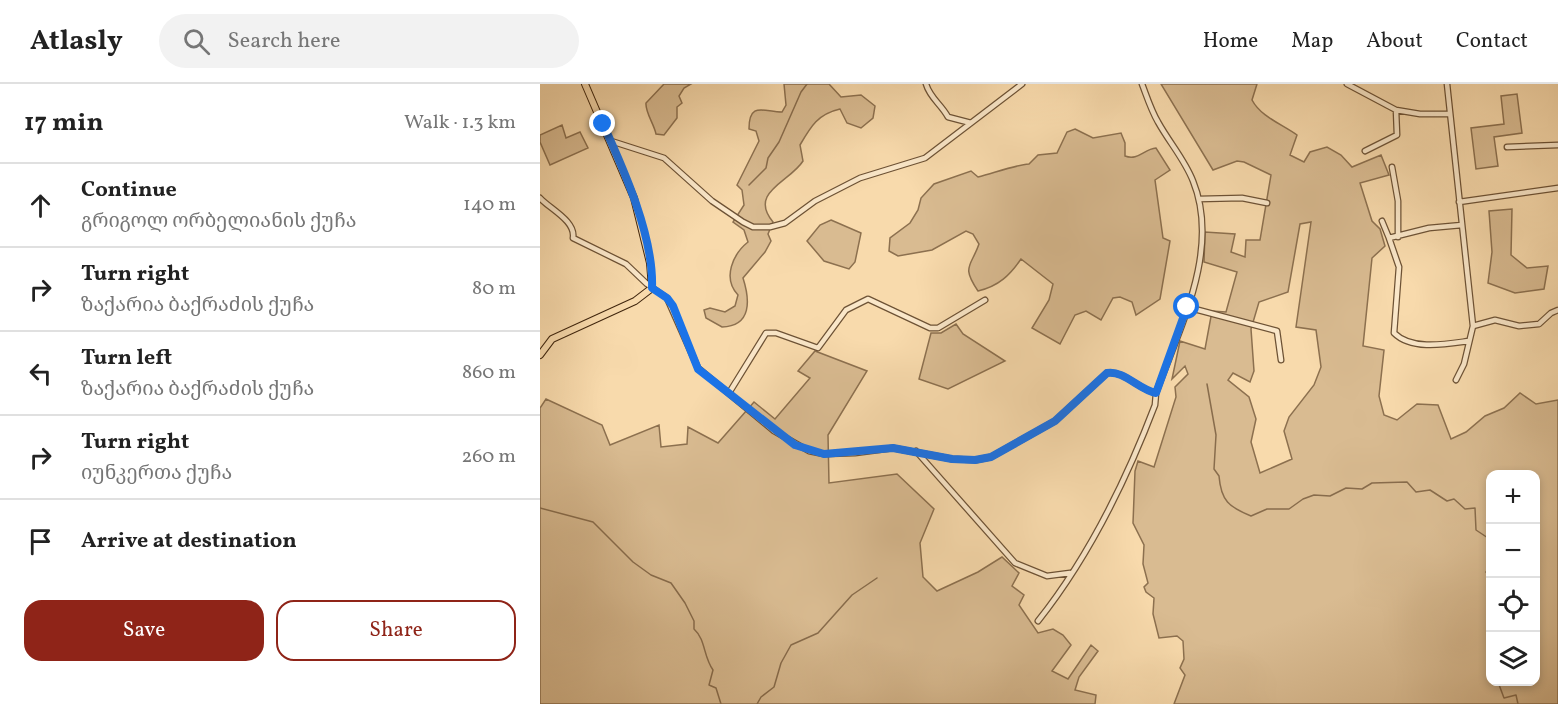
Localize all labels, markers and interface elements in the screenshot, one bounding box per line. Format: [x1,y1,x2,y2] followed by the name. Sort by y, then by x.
[159,14,579,68] search box
[30,22,123,61] text: Atlasly
[180,25,213,58] icon: search
[228,26,340,57] text: Search here
[1203,27,1258,56] text: Home
[1291,27,1333,56] text: Map
[1366,27,1423,56] text: About
[1456,27,1528,56] text: Contact
[24,105,104,141] text: 17 min
[404,109,516,137] text: Walk · 1.3 km
[589,110,615,136] route end
[81,175,177,206] text: Continue
[24,189,57,222] icon: ahead
[463,191,516,219] text: 140 m
[81,208,357,236] text: გრიგოლ ორბელიანის ქუჩა
[81,259,189,290] text: Turn right
[24,273,57,306] icon: right
[472,275,516,303] text: 80 m
[81,292,314,320] text: ზაქარია ბაქრაძის ქუჩა
[1173,293,1199,319] route start
[81,343,172,374] text: Turn left
[24,357,57,390] icon: left
[462,359,516,387] text: 860 m
[81,376,314,404] text: ზაქარია ბაქრაძის ქუჩა
[81,427,189,458] text: Turn right
[24,441,57,474] icon: right
[461,443,516,471] text: 260 m
[81,460,232,488] text: იუნკერთა ქუჩა
[1486,470,1540,686] map controls
[1486,470,1540,524] button: +
[1486,524,1540,578] button: −
[24,525,57,558] icon: arrive
[81,526,297,557] text: Arrive at destination
[1486,578,1540,632] button: locate
[24,600,264,661] button: Save
[276,600,516,661] button: Share
[1486,632,1540,686] button: layers

